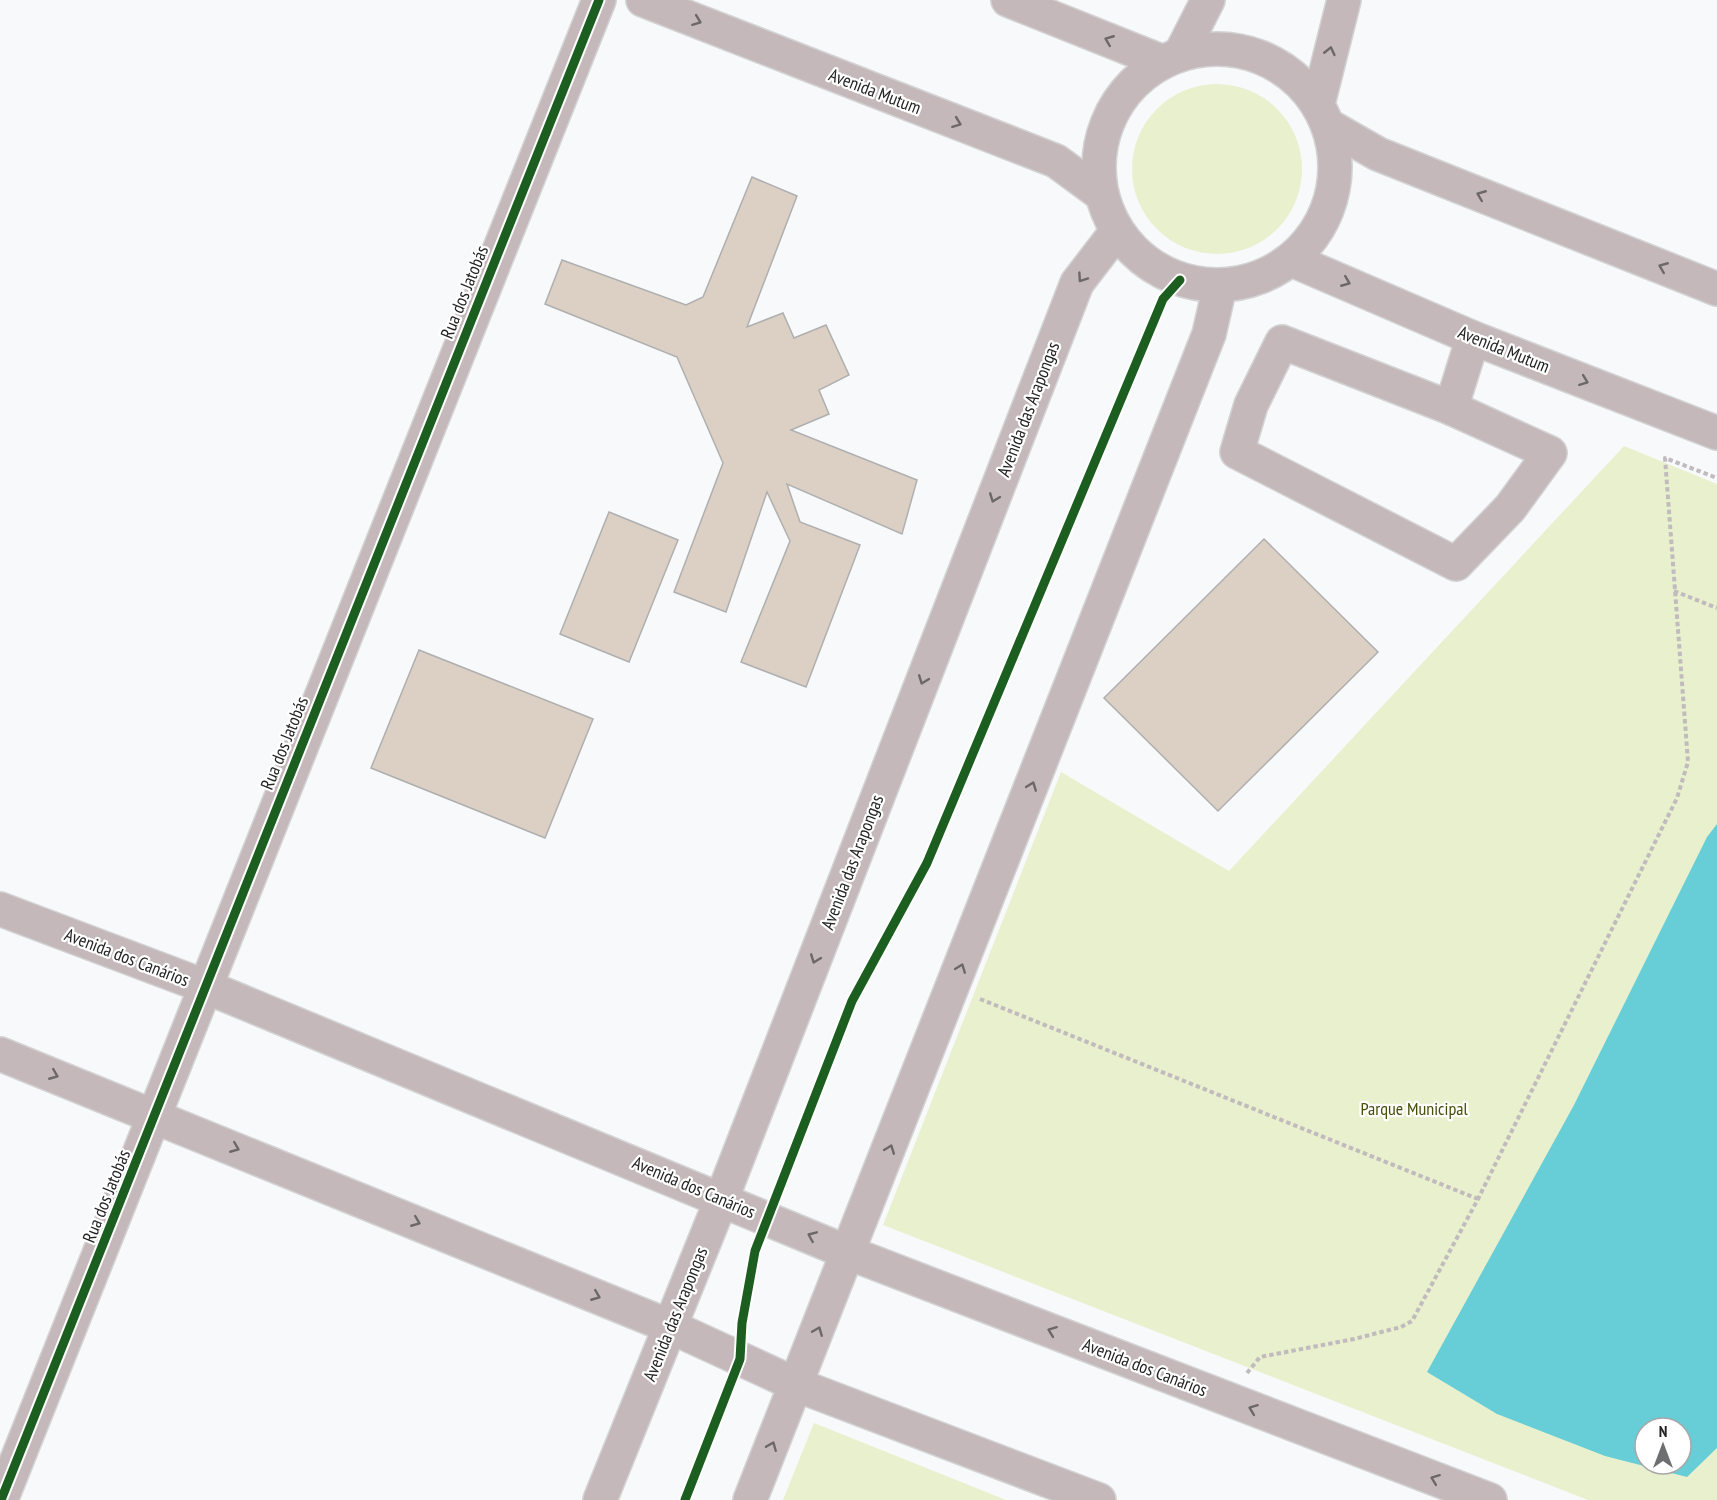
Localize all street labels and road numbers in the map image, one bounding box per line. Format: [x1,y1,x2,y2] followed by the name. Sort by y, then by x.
[826,63,924,119] street label: Avenida Mutum
[435,242,493,342] street label: Rua dos Jatobás
[1455,320,1553,378] street label: Avenida Mutum
[992,338,1064,480] street label: Avenida das Arapongas
[255,693,313,793] street label: Rua dos Jatobás
[816,791,888,933] street label: Avenida das Arapongas
[62,923,192,991] street label: Avenida dos Canários
[77,1146,135,1246] street label: Rua dos Jatobás
[629,1151,759,1223] street label: Avenida dos Canários
[638,1244,712,1384] street label: Avenida das Arapongas
[1080,1333,1210,1401] street label: Avenida dos Canários

